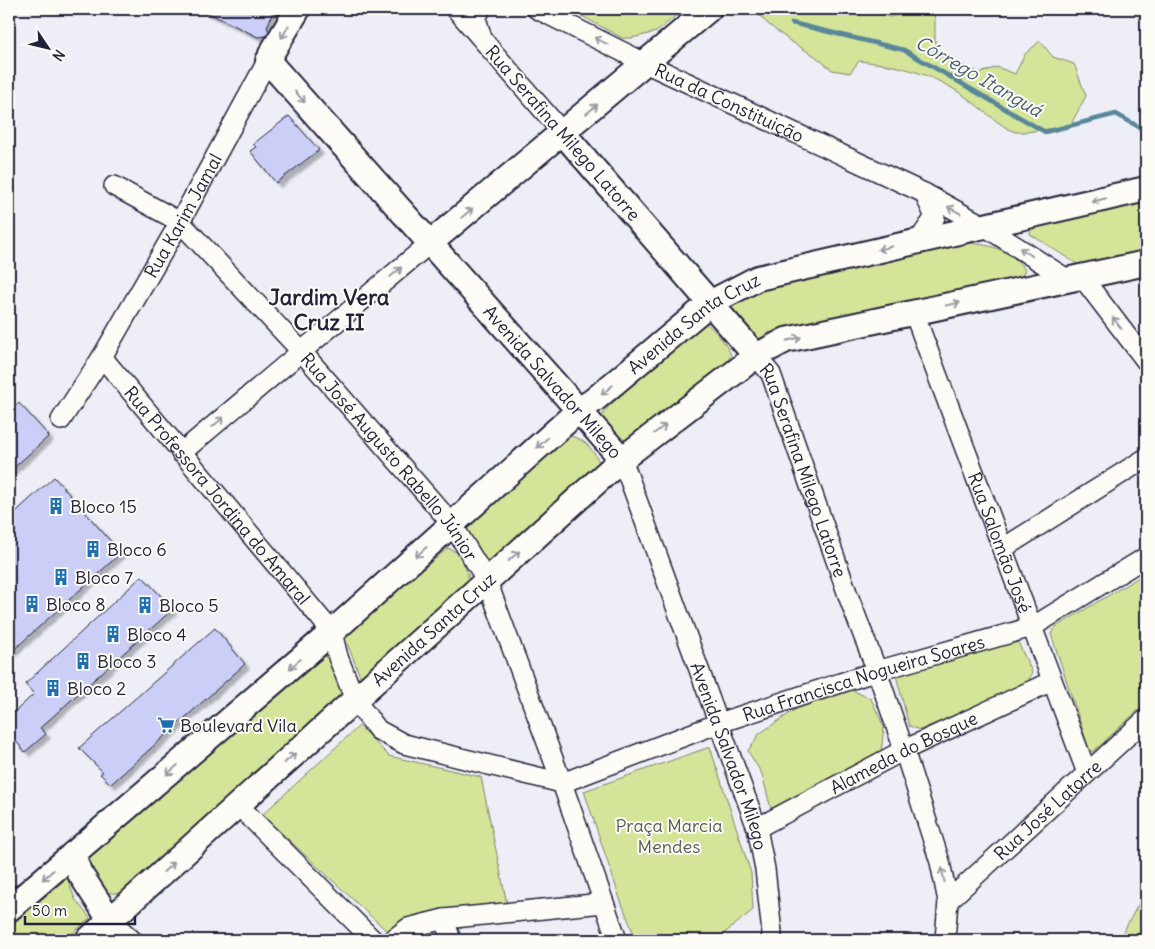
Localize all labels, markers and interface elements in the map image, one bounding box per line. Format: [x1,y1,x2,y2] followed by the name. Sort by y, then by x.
[22,22,72,72] north arrow
[279,24,289,38] one-way arrow
[911,30,1048,123] water label: Córrego Itanguá
[594,36,609,45] one-way arrow
[480,41,646,225] street label: Rua Serafina Milego Latorre
[48,46,69,65] text: N
[651,58,808,147] street label: Rua da Constituição
[294,91,306,104] one-way arrow
[585,103,598,114] one-way arrow
[139,149,226,282] street label: Rua Karim Jamal
[1091,196,1107,205] one-way arrow
[948,204,962,214] one-way arrow
[460,207,473,218] one-way arrow
[878,244,894,253] one-way arrow
[1020,247,1034,257] one-way arrow
[390,266,403,278] one-way arrow
[623,267,764,379] street label: Avenida Santa Cruz
[269,283,390,336] district label: Jardim Vera Cruz II
[944,299,960,308] one-way arrow
[479,300,627,463] street label: Avenida Salvador Milego
[1111,316,1122,329] one-way arrow
[785,334,801,343] one-way arrow
[296,348,483,565] street label: Rua José Augusto Rabello Júnior
[755,358,852,580] street label: Rua Serafina Milego Latorre
[119,381,315,609] street label: Rua Professora Jordina do Amaral
[600,384,613,395] one-way arrow
[212,416,225,427] one-way arrow
[653,424,667,434] one-way arrow
[535,437,548,449] one-way arrow
[963,469,1037,616] street label: Rua Salomão José
[70,495,137,518] place label: Bloco 15
[46,496,66,516] building icon: Bloco 15
[107,538,167,561] place label: Bloco 6
[83,539,103,559] building icon: Bloco 6
[415,546,428,558] one-way arrow
[508,550,521,562] one-way arrow
[75,566,133,589] place label: Bloco 7
[51,567,71,587] building icon: Bloco 7
[367,567,501,691] street label: Avenida Santa Cruz
[46,593,106,616] place label: Bloco 8
[22,594,42,614] building icon: Bloco 8
[159,594,219,617] place label: Bloco 5
[135,595,155,615] building icon: Bloco 5
[127,623,187,646] place label: Bloco 4
[103,624,123,644] building icon: Bloco 4
[739,630,987,726] street label: Rua Francisca Nogueira Soares
[97,650,157,673] place label: Bloco 3
[73,651,93,671] building icon: Bloco 3
[289,658,302,669] one-way arrow
[686,659,772,852] street label: Avenida Salvador Milego
[67,677,126,700] place label: Bloco 2
[43,678,63,698] building icon: Bloco 2
[826,706,981,799] street label: Alameda do Bosque
[180,714,297,737] place label: Boulevard Vila
[156,715,176,735] supermarket icon: Boulevard Vila
[283,753,296,764] one-way arrow
[989,755,1106,865] street label: Rua José Latorre
[166,764,179,775] one-way arrow
[615,814,723,858] park label: Praça Marcia Mendes
[162,861,175,873] one-way arrow
[937,867,947,883] one-way arrow
[42,870,55,881] one-way arrow
[25,894,135,926] scale bar
[32,901,67,920] text: 50 m

